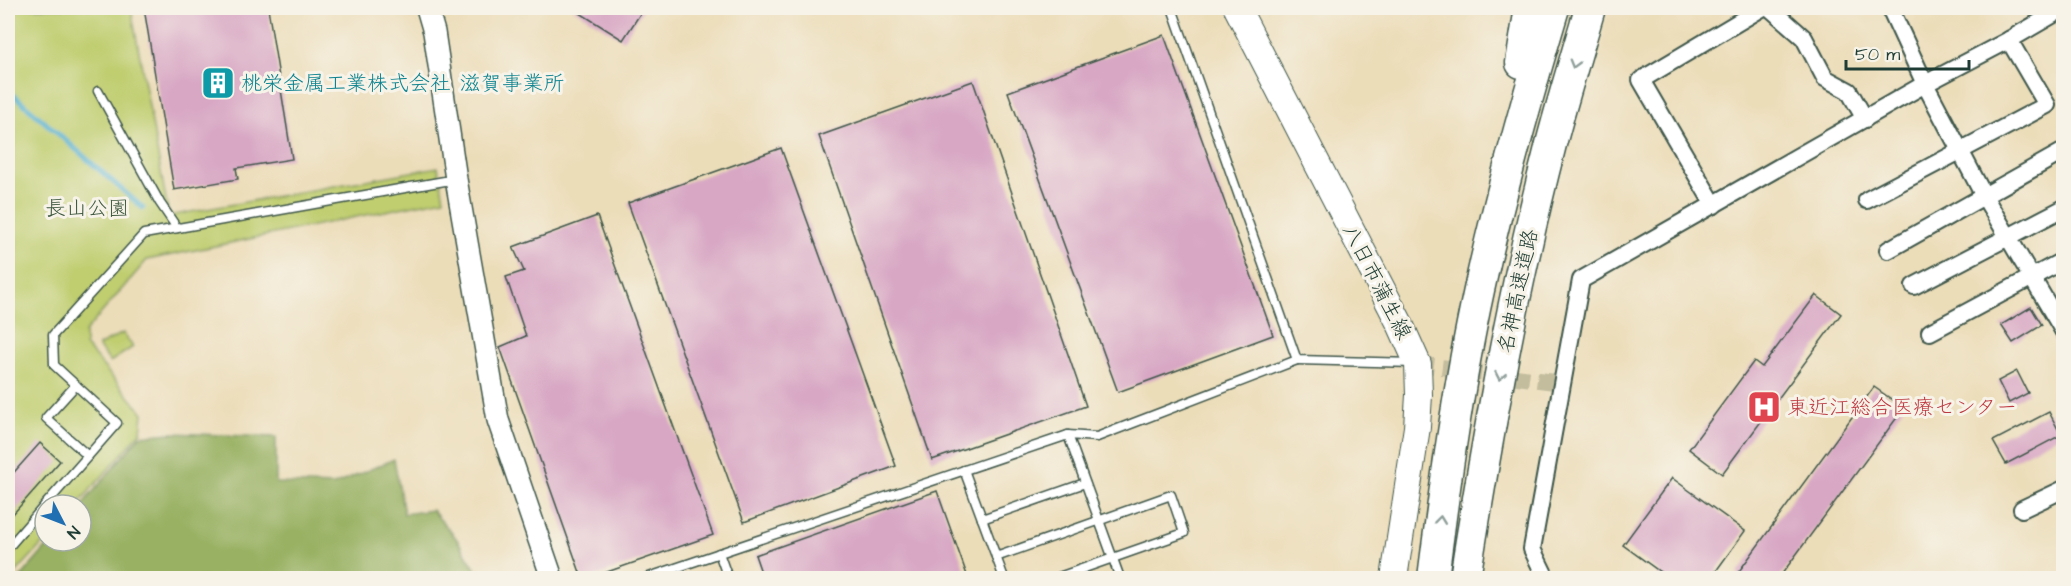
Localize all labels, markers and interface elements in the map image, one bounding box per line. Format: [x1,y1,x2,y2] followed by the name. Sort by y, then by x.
[1846,33,1969,71] scale bar
[1855,42,1900,67] text: 50 m
[1569,58,1581,69] one-way arrow
[200,65,236,101] building icon: 桃栄金属工業株式会社 滋賀事業所
[241,69,564,98] place label: 桃栄金属工業株式会社 滋賀事業所
[45,194,129,223] park label: 長山公園
[1335,219,1419,345] street label: 八日市蒲生線
[1491,226,1545,356] street label: 名神高速道路
[1494,371,1507,381] one-way arrow
[1746,389,1782,425] hospital icon: 東近江総合医療センター
[1787,393,2017,422] place label: 東近江総合医療センター
[33,493,93,553] north arrow
[1434,516,1446,525] one-way arrow
[62,521,85,543] text: N

